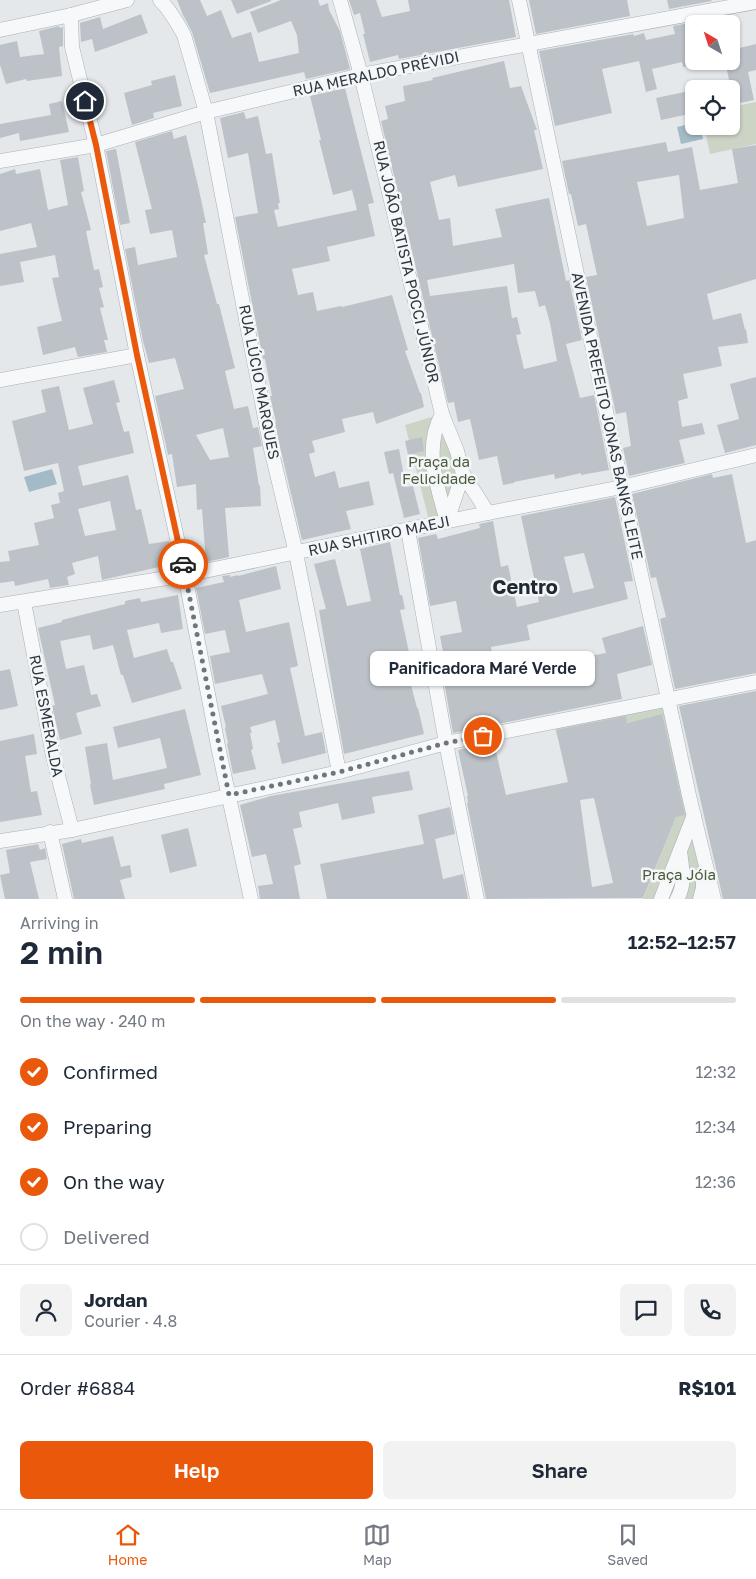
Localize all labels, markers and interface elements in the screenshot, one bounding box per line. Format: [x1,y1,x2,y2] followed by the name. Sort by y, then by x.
[685,15,740,70] north arrow
[685,15,740,135] map controls
[291,47,461,99] street label: RUA MERALDO PRÉVIDI
[64,80,106,122] pin
[685,80,740,135] button: locate
[71,87,99,115] icon: home
[370,139,444,385] street label: RUA JOÃO BATISTA POCCI JÚNIOR
[569,270,647,561] street label: AVENIDA PREFEITO JONAS BANKS LEITE
[236,303,284,461] street label: RUA LÚCIO MARQUES
[402,452,476,487] park label: Praça da Felicidade
[306,511,451,559] street label: RUA SHITIRO MAEJI
[158,539,208,589] courier
[169,550,197,578] icon: car
[492,574,558,598] district label: Centro
[370,651,596,686] callout: Panificadora Maré Verde
[26,653,68,778] street label: RUA ESMERALDA
[389,658,576,678] text: Panificadora Maré Verde
[462,715,504,757] pin
[469,722,497,750] icon: bag
[642,865,716,883] park label: Praça Jóia
[20,913,99,933] text: Arriving in
[628,930,736,953] text: 12:52–12:57
[20,933,103,971] text: 2 min
[20,1011,165,1031] text: On the way · 240 m
[20,1058,48,1086] icon: check
[63,1060,158,1083] text: Confirmed
[696,1062,736,1082] text: 12:32
[20,1113,48,1141] icon: check
[63,1115,152,1138] text: Preparing
[695,1117,736,1137] text: 12:34
[20,1168,48,1196] icon: check
[63,1170,165,1193] text: On the way
[695,1172,736,1192] text: 12:36
[63,1225,150,1248] text: Delivered
[20,1284,72,1336] button: person
[620,1284,672,1336] button: chat
[684,1284,736,1336] button: phone
[84,1288,148,1311] text: Jordan
[84,1311,177,1331] text: Courier · 4.8
[20,1376,135,1399] text: Order #6884
[678,1376,736,1399] text: R$101
[20,1441,373,1499] button: Help
[383,1441,736,1499] button: Share
[108,1521,147,1568] tab: Home
[363,1521,392,1568] tab: Map
[607,1521,648,1568] tab: Saved

